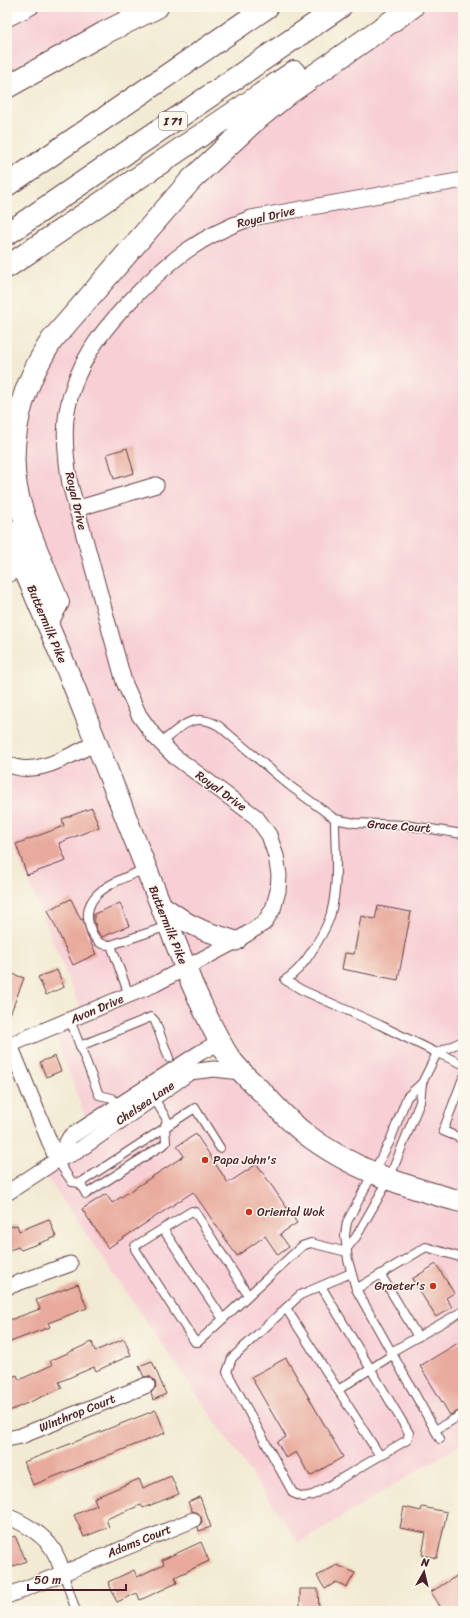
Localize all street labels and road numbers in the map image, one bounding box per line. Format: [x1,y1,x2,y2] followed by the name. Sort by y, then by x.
[159,112,187,130] road number: I 71
[235,200,297,234] street label: Royal Drive
[59,470,93,532] street label: Royal Drive
[21,581,73,667] street label: Buttermilk Pike
[191,765,251,817] street label: Royal Drive
[366,813,432,839] street label: Grace Court
[142,882,194,968] street label: Buttermilk Pike
[66,988,127,1030] street label: Avon Drive
[111,1075,179,1131] street label: Chelsea Lane
[35,1388,119,1438] street label: Winthrop Court
[103,1518,174,1564] street label: Adams Court

